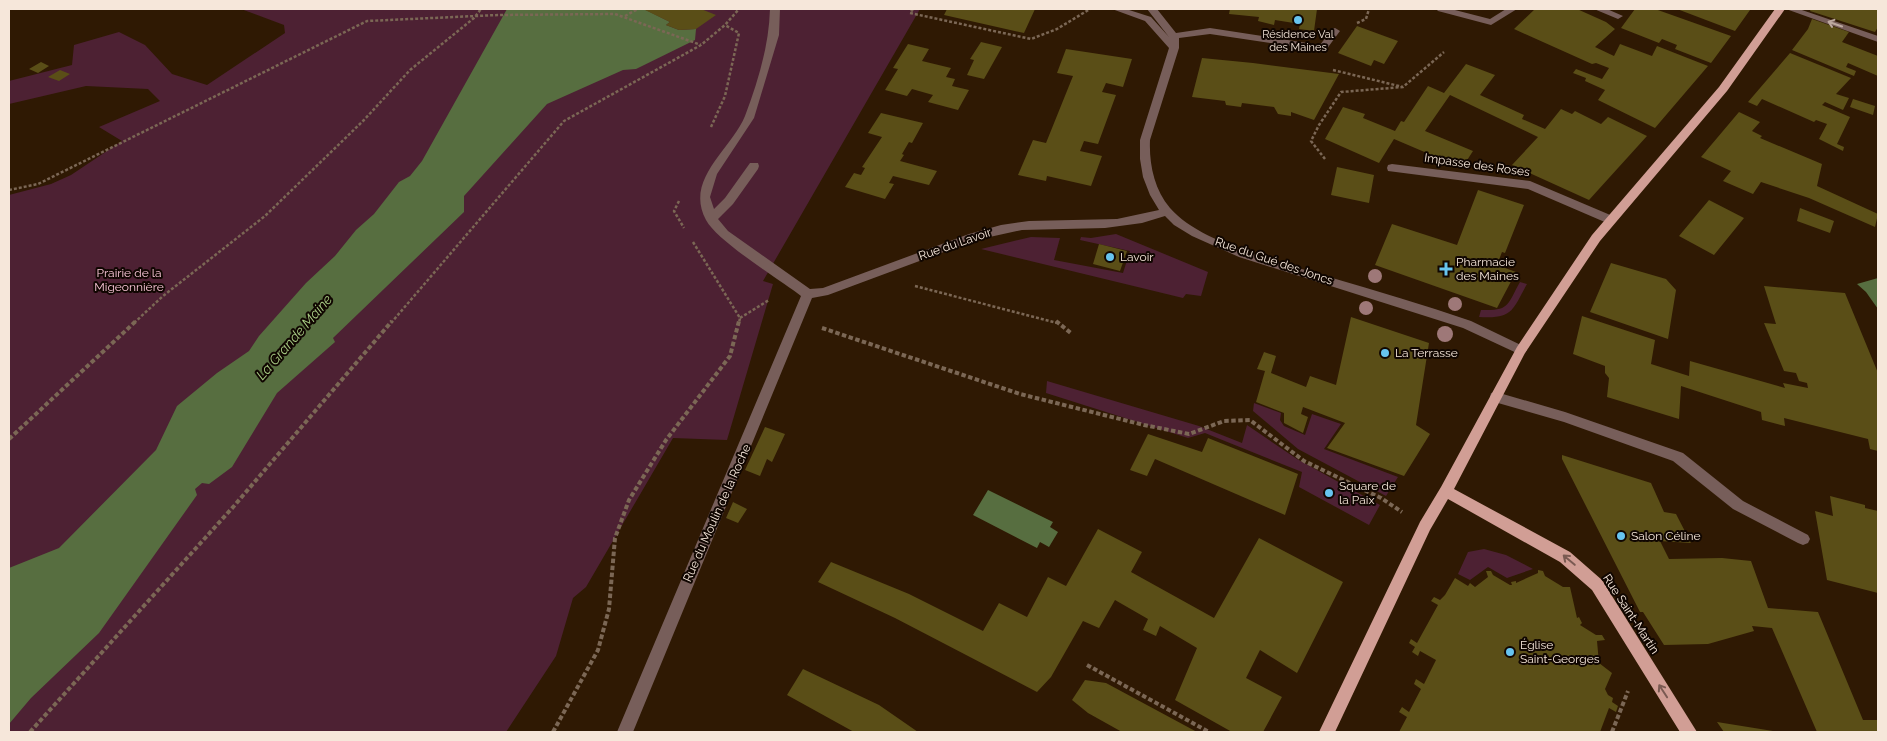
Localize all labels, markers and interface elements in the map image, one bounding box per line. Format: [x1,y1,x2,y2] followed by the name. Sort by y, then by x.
[1292,14,1304,26] marker: Résidence Val des Maines
[1827,19,1843,28] one-way arrow
[1262,28,1334,54] place label: Résidence Val des Maines
[1423,151,1531,179] street label: Impasse des Roses
[917,225,994,263] street label: Rue du Lavoir
[1213,234,1335,288] street label: Rue du Gué des Joncs
[1120,250,1154,264] place label: Lavoir
[1104,251,1116,263] marker: Lavoir
[1456,255,1519,283] place label: Pharmacie des Maines
[1440,263,1452,275] marker: Pharmacie des Maines
[94,266,164,294] park label: Prairie de la Migeonnière
[253,291,336,383] water label: La Grande Maine
[1395,346,1458,360] place label: La Terrasse
[1379,347,1391,359] marker: La Terrasse
[680,442,754,584] street label: Rue du Moulin de la Roche
[1339,479,1396,507] place label: Square de la Paix
[1323,487,1335,499] marker: Square de la Paix
[1631,529,1700,543] place label: Salon Céline
[1615,530,1627,542] marker: Salon Céline
[1563,555,1576,566] one-way arrow
[1600,571,1662,657] street label: Rue Saint-Martin
[1520,638,1600,666] place label: Église Saint-Georges
[1504,646,1516,658] marker: Église Saint-Georges
[1658,685,1668,699] one-way arrow

